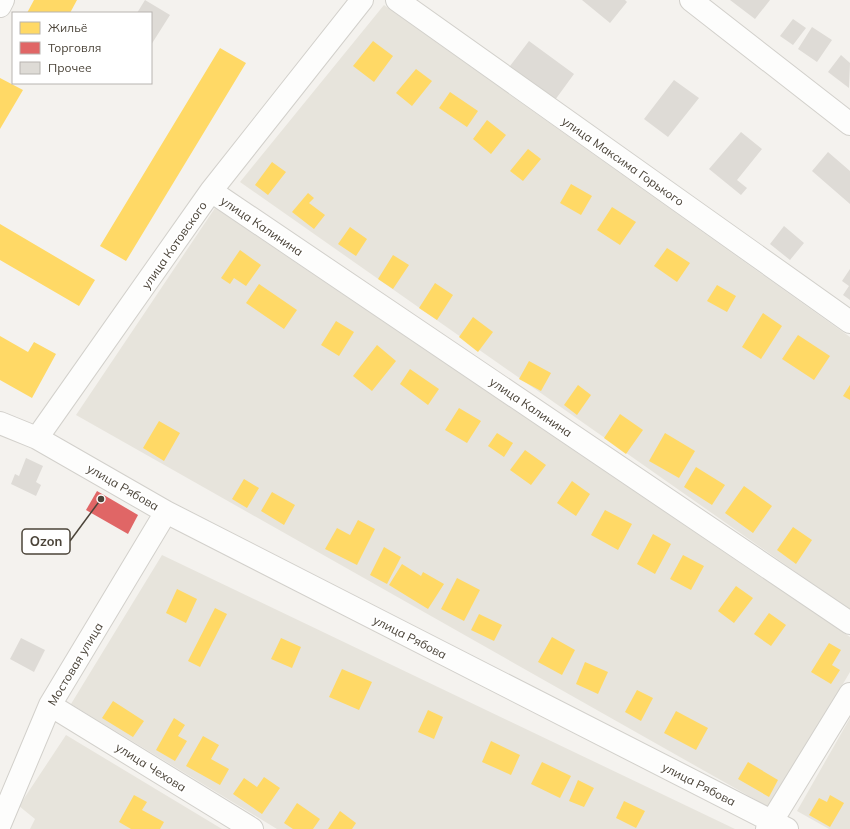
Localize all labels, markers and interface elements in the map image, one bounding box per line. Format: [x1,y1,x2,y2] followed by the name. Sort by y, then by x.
[12,12,152,84] legend
[48,20,88,35] text: Жильё
[48,40,101,55] text: Торговля
[48,60,92,75] text: Прочее
[559,113,687,209] street label: улица Максима Горького
[218,193,306,259] street label: улица Калинина
[138,198,210,292] street label: улица Котовского
[487,374,575,440] street label: улица Калинина
[84,460,162,514] street label: улица Рябова
[22,529,70,554] callout: Ozon
[30,533,62,549] text: Ozon
[371,612,449,662] street label: улица Рябова
[44,620,106,708] street label: Мостовая улица
[113,739,189,795] street label: улица Чехова
[660,759,738,809] street label: улица Рябова

